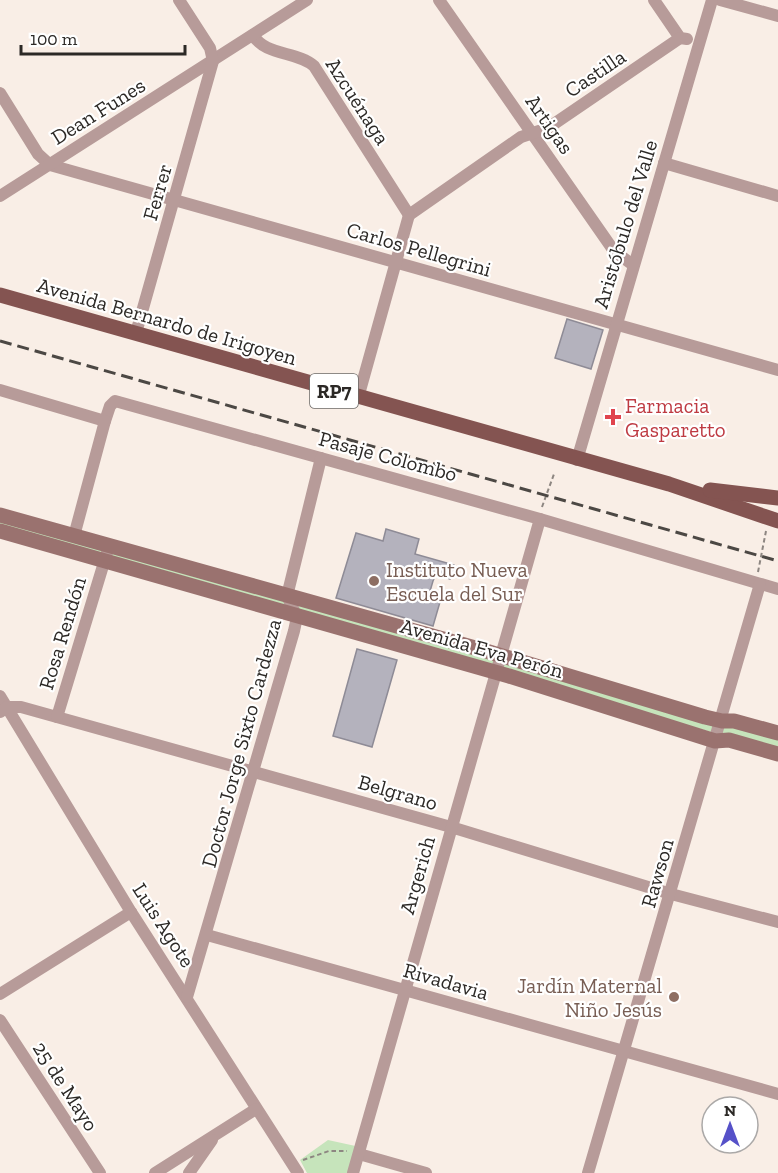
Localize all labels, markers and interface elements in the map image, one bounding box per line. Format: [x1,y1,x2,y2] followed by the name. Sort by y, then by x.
[21,18,184,56] scale bar
[30,28,78,50] text: 100 m
[560,44,630,102] street label: Castilla
[321,53,395,149] street label: Azcuénaga
[46,72,150,150] street label: Dean Funes
[521,89,579,159] street label: Artigas
[588,137,663,311] street label: Aristóbulo del Valle
[137,161,177,223] street label: Ferrer
[344,216,494,282] street label: Carlos Pellegrini
[34,272,300,370] street label: Avenida Bernardo de Irigoyen
[310,374,358,408] road number: RP7
[625,393,726,442] place label: Farmacia Gasparetto
[606,410,620,424] marker: Farmacia Gasparetto
[316,426,460,487] street label: Pasaje Colombo
[386,557,528,606] place label: Instituto Nueva Escuela del Sur
[33,574,91,692] street label: Rosa Rendón
[367,574,381,588] marker: Instituto Nueva Escuela del Sur
[398,613,566,683] street label: Avenida Eva Perón
[196,616,286,870] street label: Doctor Jorge Sixto Cardezza
[355,769,441,815] street label: Belgrano
[394,833,440,917] street label: Argerich
[635,836,679,910] street label: Rawson
[128,878,201,972] street label: Luis Agote
[401,957,491,1005] street label: Rivadavia
[517,973,662,1022] place label: Jardín Maternal Niño Jesús
[667,990,681,1004] marker: Jardín Maternal Niño Jesús
[28,1037,104,1135] street label: 25 de Mayo
[700,1095,760,1155] north arrow
[724,1101,736,1120] text: N

